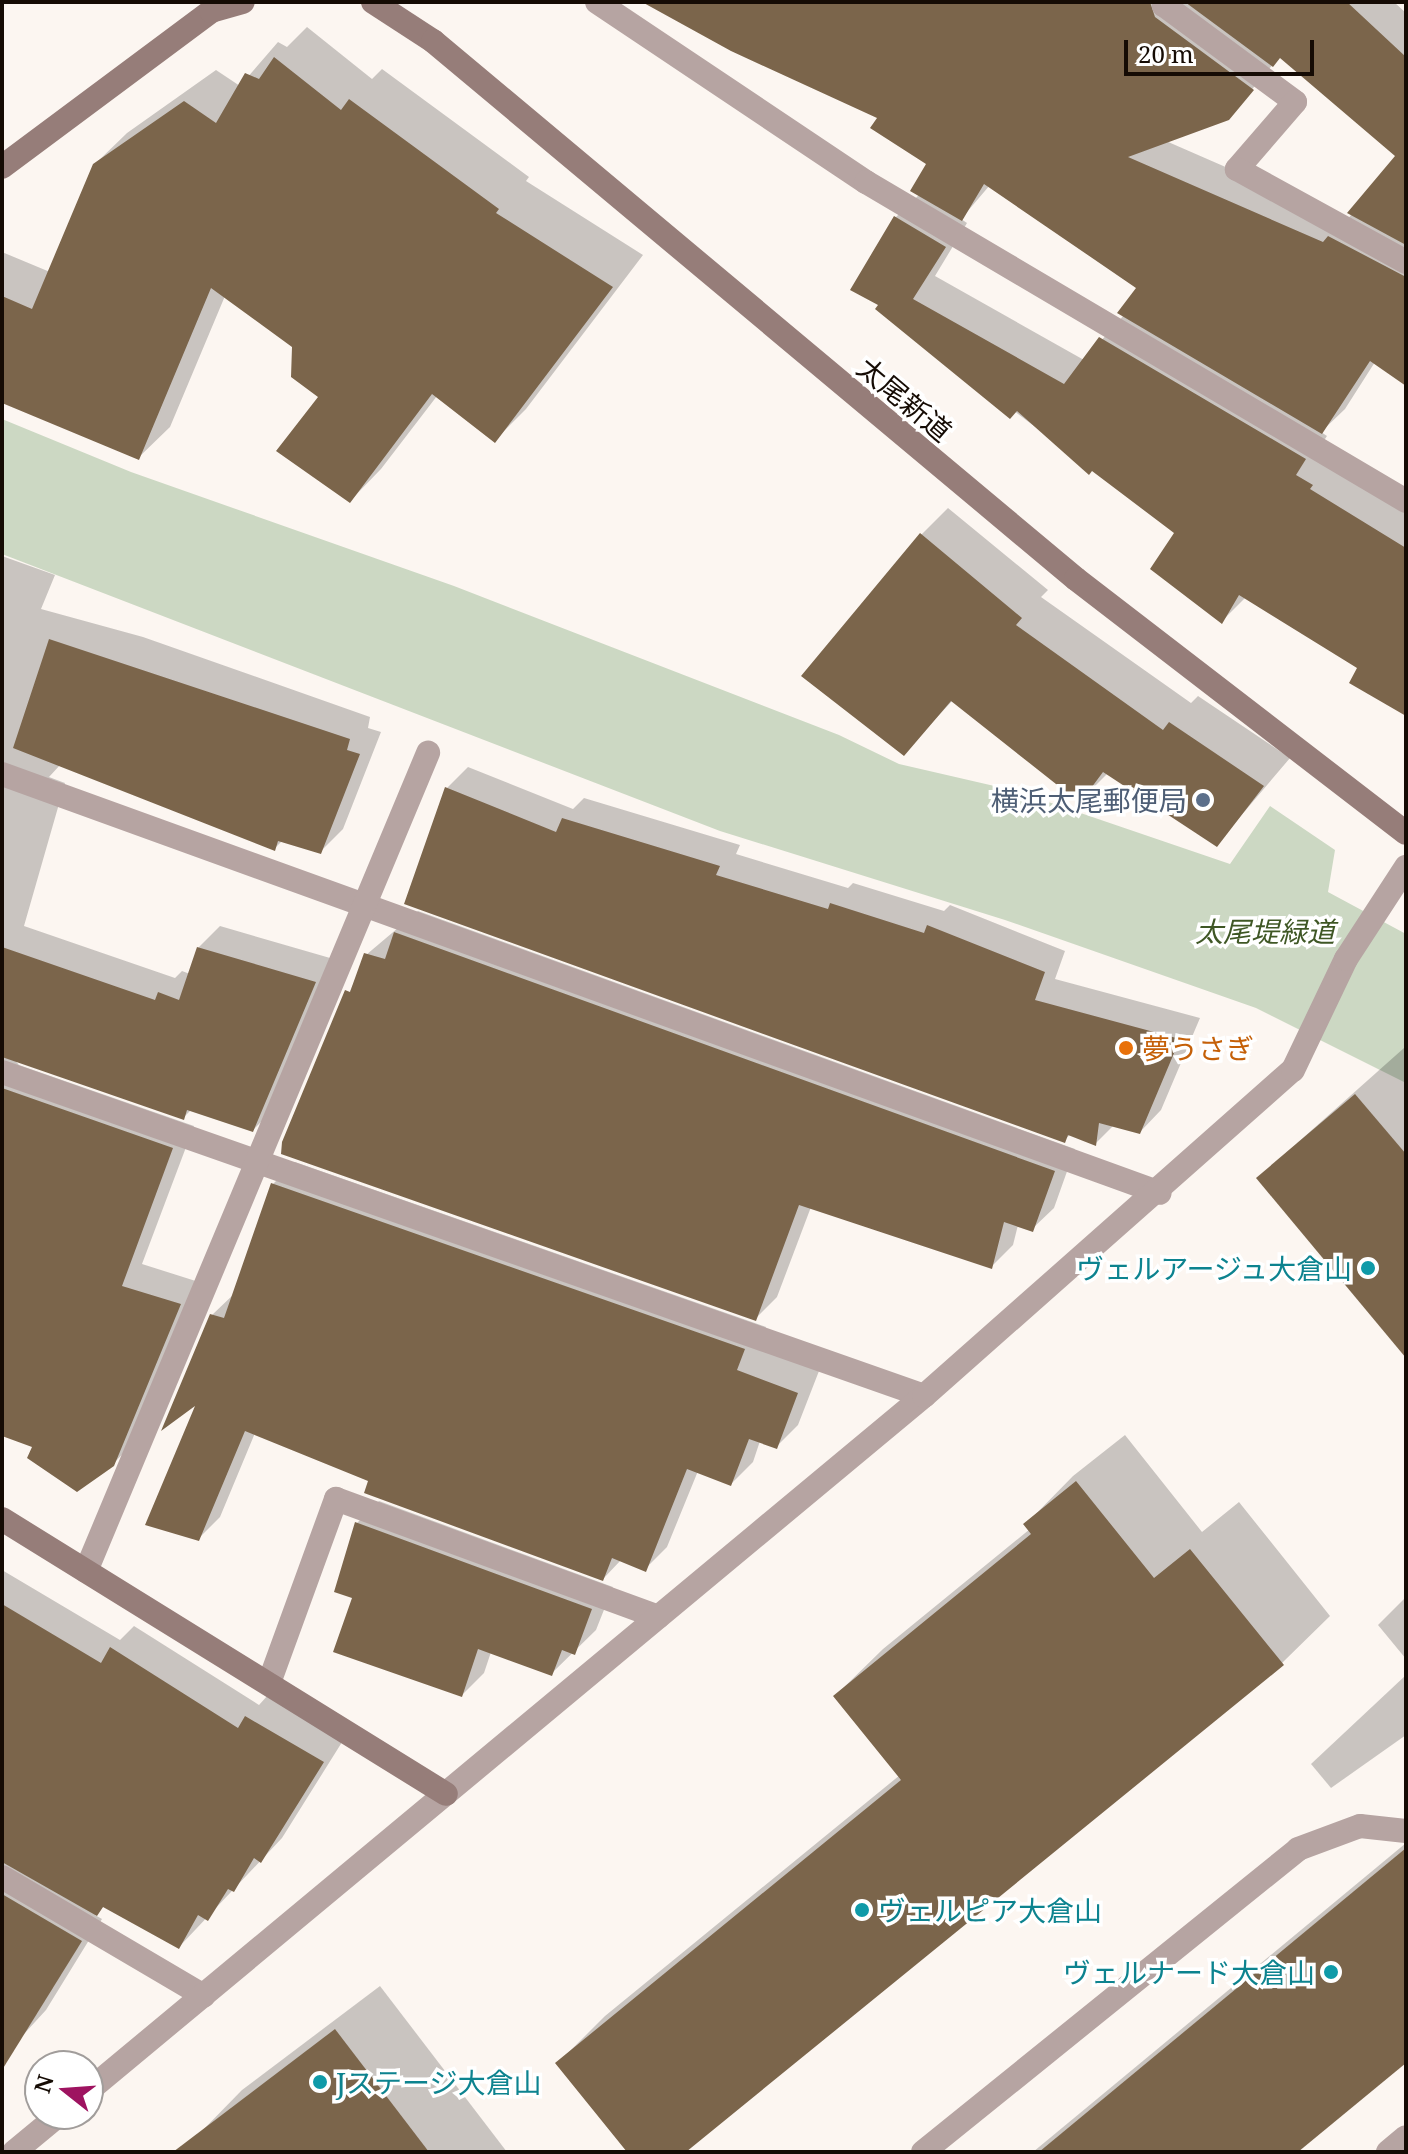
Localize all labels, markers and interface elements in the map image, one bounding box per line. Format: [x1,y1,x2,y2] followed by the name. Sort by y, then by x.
[1128,24,1318,74] scale bar
[1138,37,1194,70] text: 20 m
[851,350,959,448] street label: 太尾新道
[991,783,1187,817] place label: 横浜太尾郵便局
[1194,791,1212,809] marker: 横浜太尾郵便局
[1195,914,1335,948] park label: 太尾堤緑道
[1142,1031,1254,1065] place label: 夢うさぎ
[1117,1039,1135,1057] marker: 夢うさぎ
[1074,1251,1352,1285] place label: ヴェルアージュ大倉山
[1359,1259,1377,1277] marker: ヴェルアージュ大倉山
[878,1893,1102,1927] place label: ヴェルピア大倉山
[853,1901,871,1919] marker: ヴェルピア大倉山
[1063,1955,1315,1989] place label: ヴェルナード大倉山
[1322,1963,1340,1981] marker: ヴェルナード大倉山
[24,2050,104,2130] north arrow
[336,2065,542,2099] place label: Jステージ大倉山
[26,2071,60,2096] text: N
[311,2073,329,2091] marker: Jステージ大倉山

